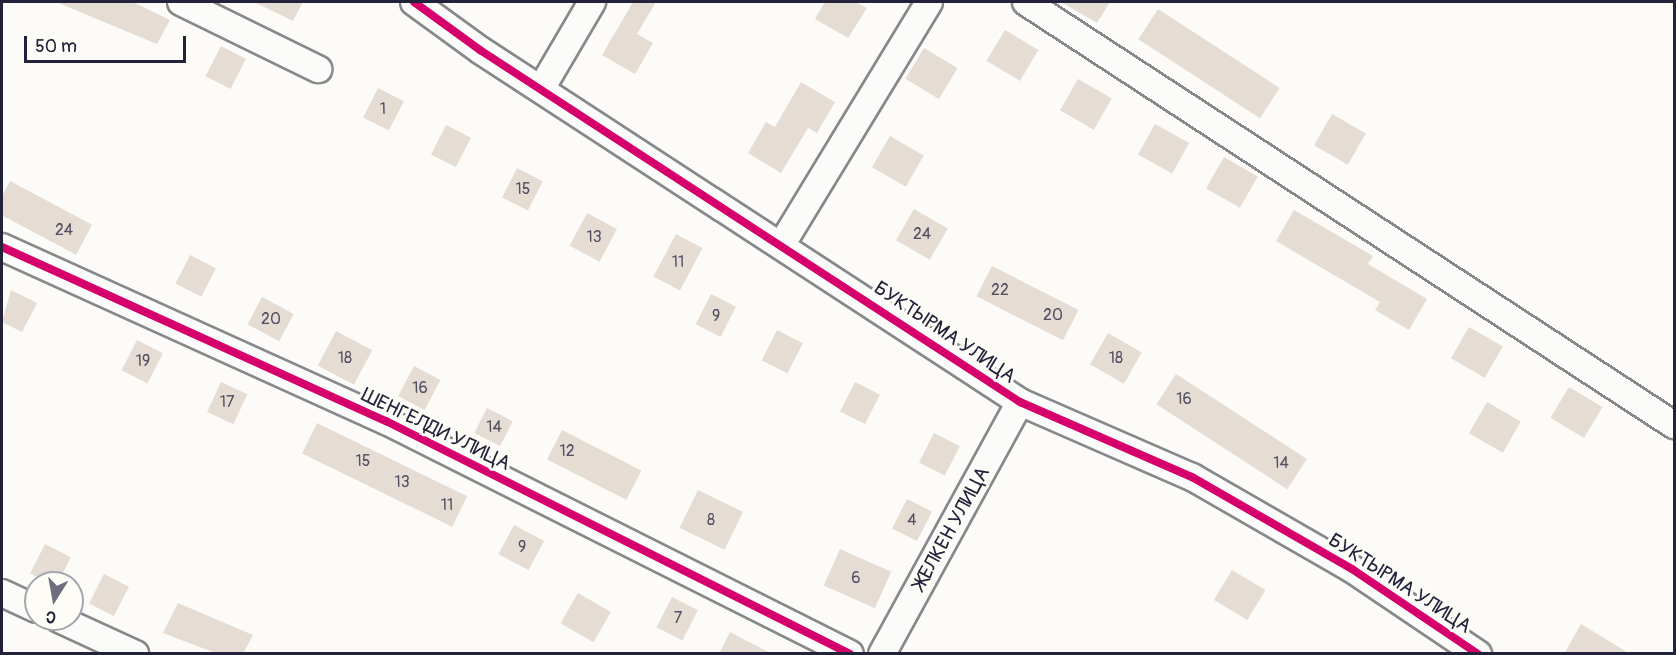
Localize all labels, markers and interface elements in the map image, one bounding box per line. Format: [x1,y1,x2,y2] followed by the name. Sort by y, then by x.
[27,24,189,62] scale bar
[35,35,77,58] text: 50 m
[380,99,386,119] house number: 1
[516,179,530,199] house number: 15
[55,220,73,240] house number: 24
[913,224,931,244] house number: 24
[586,227,602,247] house number: 13
[672,252,684,272] house number: 11
[870,276,1020,388] street label: БУКТЫРМА УЛИЦА
[991,280,1009,300] house number: 22
[1043,305,1063,325] house number: 20
[712,306,720,326] house number: 9
[261,309,281,329] house number: 20
[338,348,352,368] house number: 18
[1109,348,1123,368] house number: 18
[136,351,150,371] house number: 19
[412,378,428,398] house number: 16
[358,383,514,475] street label: ШЕНГЕЛДИ УЛИЦА
[1176,389,1192,409] house number: 16
[220,392,234,412] house number: 17
[486,417,502,437] house number: 14
[559,441,575,461] house number: 12
[356,451,370,471] house number: 15
[1273,453,1289,473] house number: 14
[907,462,995,594] street label: ЖЕЛКЕН УЛИЦА
[394,472,410,492] house number: 13
[441,495,453,515] house number: 11
[707,510,715,530] house number: 8
[907,510,917,530] house number: 4
[1324,528,1476,638] street label: БУКТЫРМА УЛИЦА
[518,537,526,557] house number: 9
[851,568,861,588] house number: 6
[24,571,84,631] north arrow
[44,606,58,627] text: С
[674,608,682,628] house number: 7

